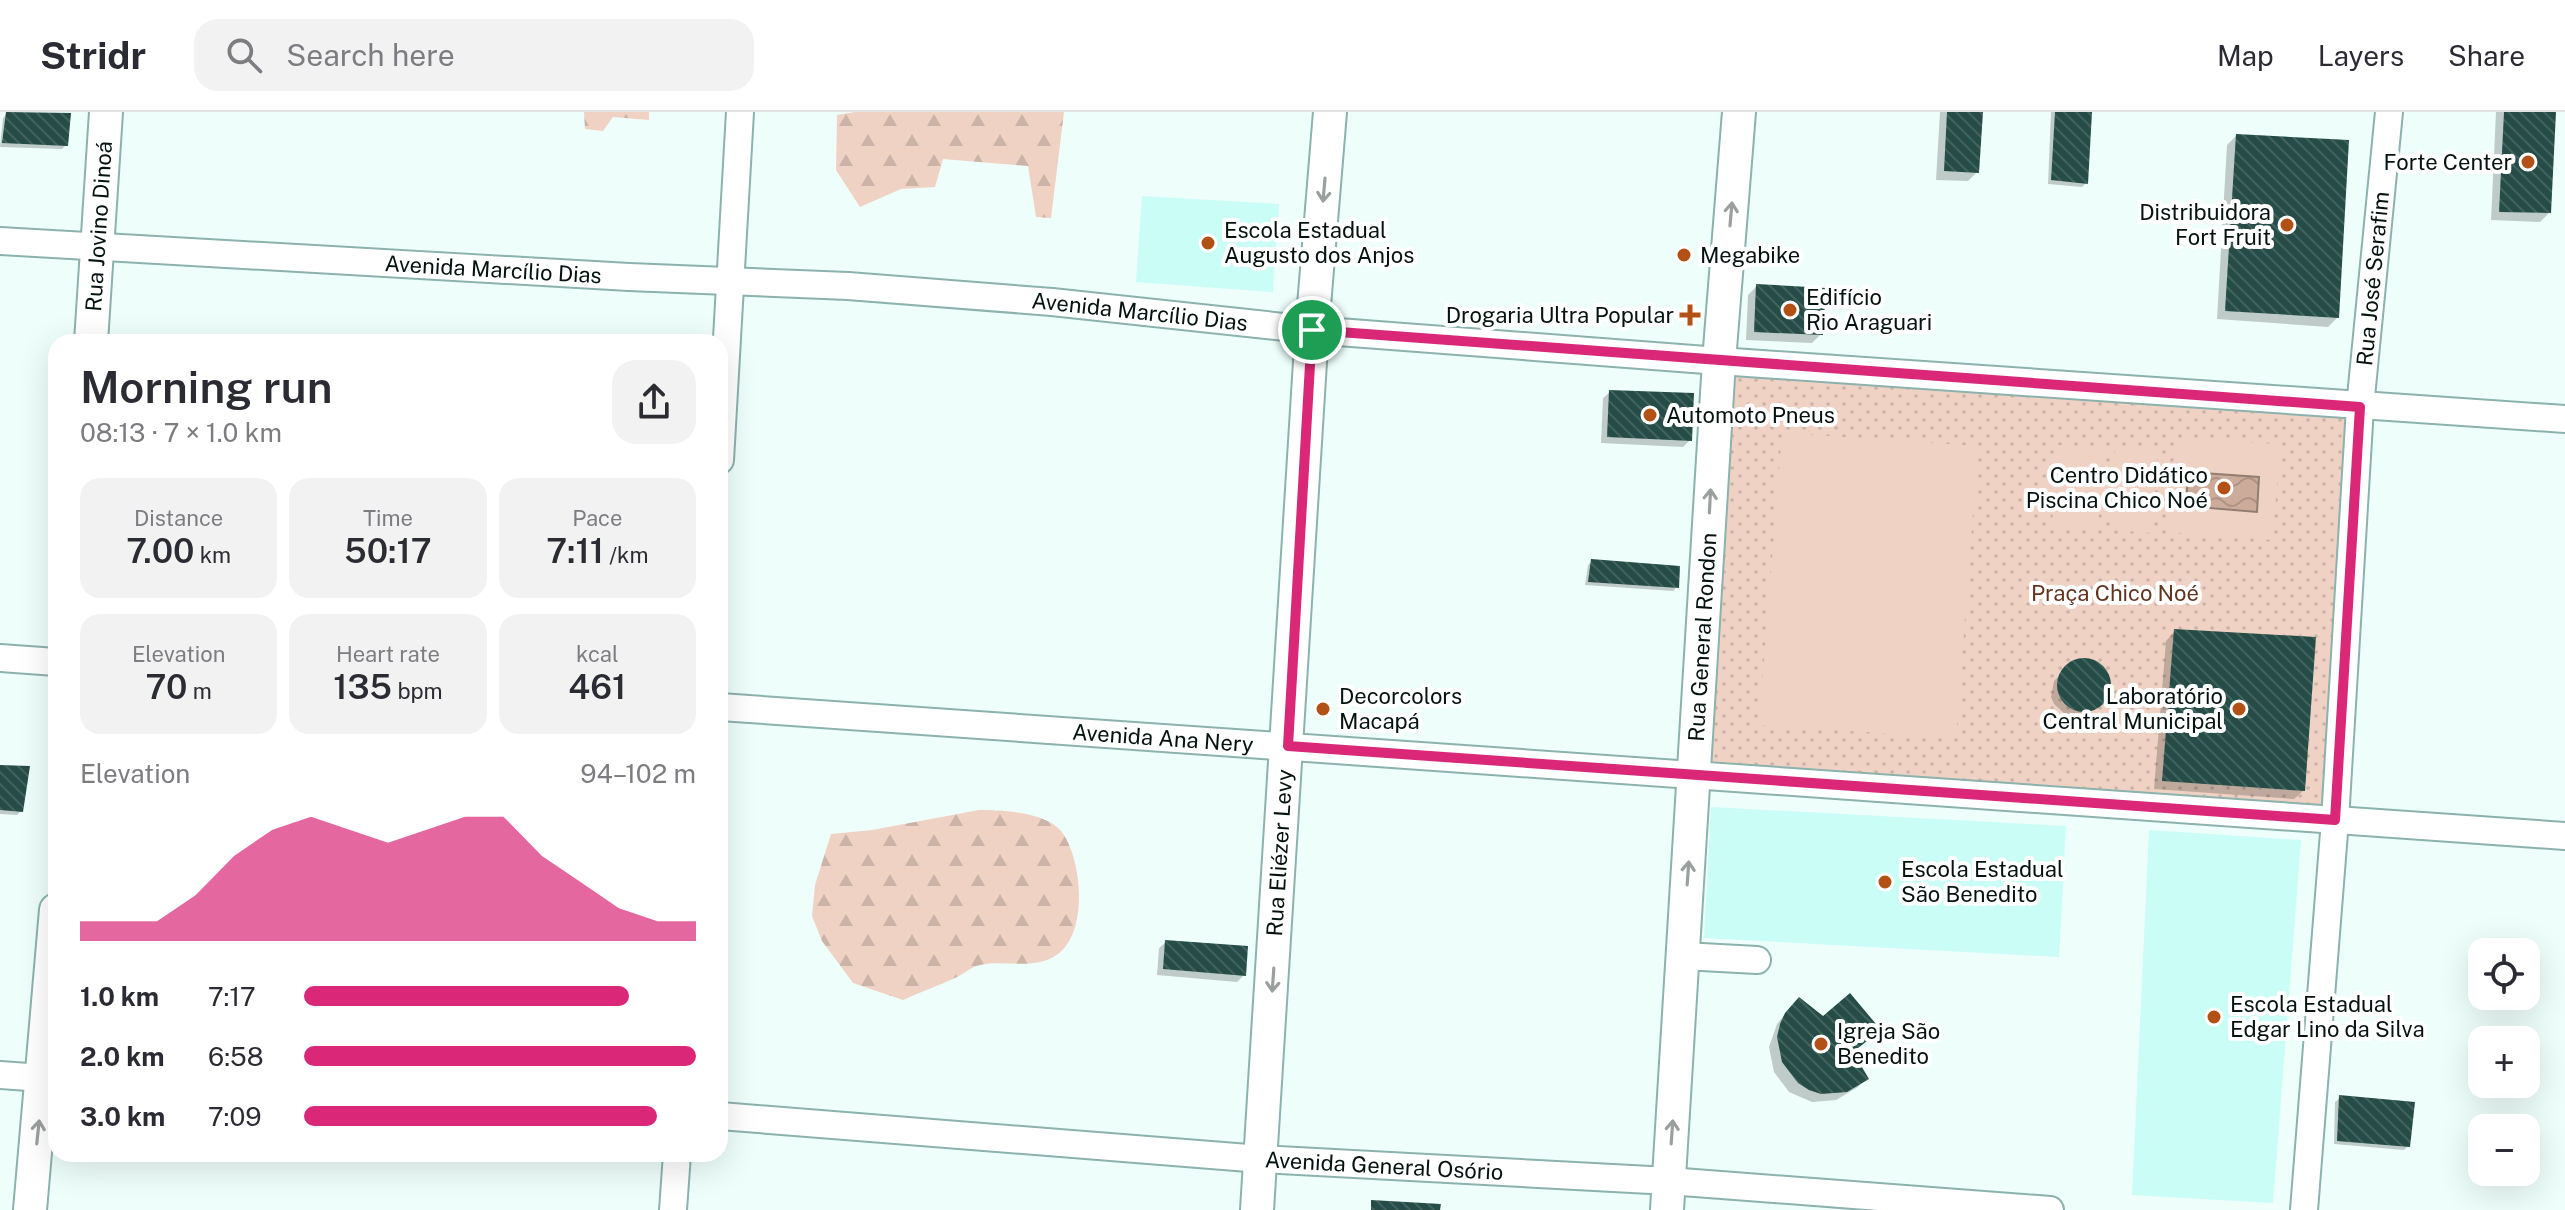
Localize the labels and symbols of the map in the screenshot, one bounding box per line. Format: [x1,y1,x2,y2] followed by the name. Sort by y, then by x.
[80,140,117,312] street label: Rua Jovino Dinoá
[2383,149,2512,175] place label: Forte Center
[2519,153,2537,171] marker: Forte Center
[1316,176,1331,203] one-way arrow
[2351,190,2394,367] street label: Rua José Serafim
[2139,199,2271,250] place label: Distribuidora Fort Fruit
[1724,201,1739,228] one-way arrow
[2278,216,2296,234] marker: Distribuidora Fort Fruit
[1224,217,1414,268] place label: Escola Estadual Augusto dos Anjos
[1199,234,1217,252] marker: Escola Estadual Augusto dos Anjos
[1700,242,1800,268] place label: Megabike
[1675,246,1693,264] marker: Megabike
[384,250,602,288] street label: Avenida Marcílio Dias
[1806,284,1932,335] place label: Edifício Rio Araguari
[1031,287,1249,336] street label: Avenida Marcílio Dias
[1278,296,1346,364] pin
[1781,301,1799,319] marker: Edifício Rio Araguari
[1446,302,1674,328] place label: Drogaria Ultra Popular
[1681,306,1699,324] marker: Drogaria Ultra Popular
[1666,402,1835,428] place label: Automoto Pneus
[1641,406,1659,424] marker: Automoto Pneus
[2026,462,2208,513] place label: Centro Didático Piscina Chico Noé
[2215,479,2233,497] marker: Centro Didático Piscina Chico Noé
[1703,488,1718,515] one-way arrow
[1683,532,1721,742] street label: Rua General Rondon
[2031,580,2199,606] park label: Praça Chico Noé
[1339,683,1462,734] place label: Decorcolors Macapá
[2043,683,2223,734] place label: Laboratório Central Municipal
[1314,700,1332,718] marker: Decorcolors Macapá
[2230,700,2248,718] marker: Laboratório Central Municipal
[1071,719,1255,757] street label: Avenida Ana Nery
[1261,768,1298,937] street label: Rua Eliézer Levy
[1901,856,2064,907] place label: Escola Estadual São Benedito
[1681,860,1696,887] one-way arrow
[1876,873,1894,891] marker: Escola Estadual São Benedito
[1265,966,1280,993] one-way arrow
[2230,991,2425,1042] place label: Escola Estadual Edgar Lino da Silva
[2205,1008,2223,1026] marker: Escola Estadual Edgar Lino da Silva
[1837,1018,1940,1069] place label: Igreja São Benedito
[1812,1035,1830,1053] marker: Igreja São Benedito
[30,1119,45,1146] one-way arrow
[1665,1119,1680,1146] one-way arrow
[1264,1146,1504,1185] street label: Avenida General Osório

